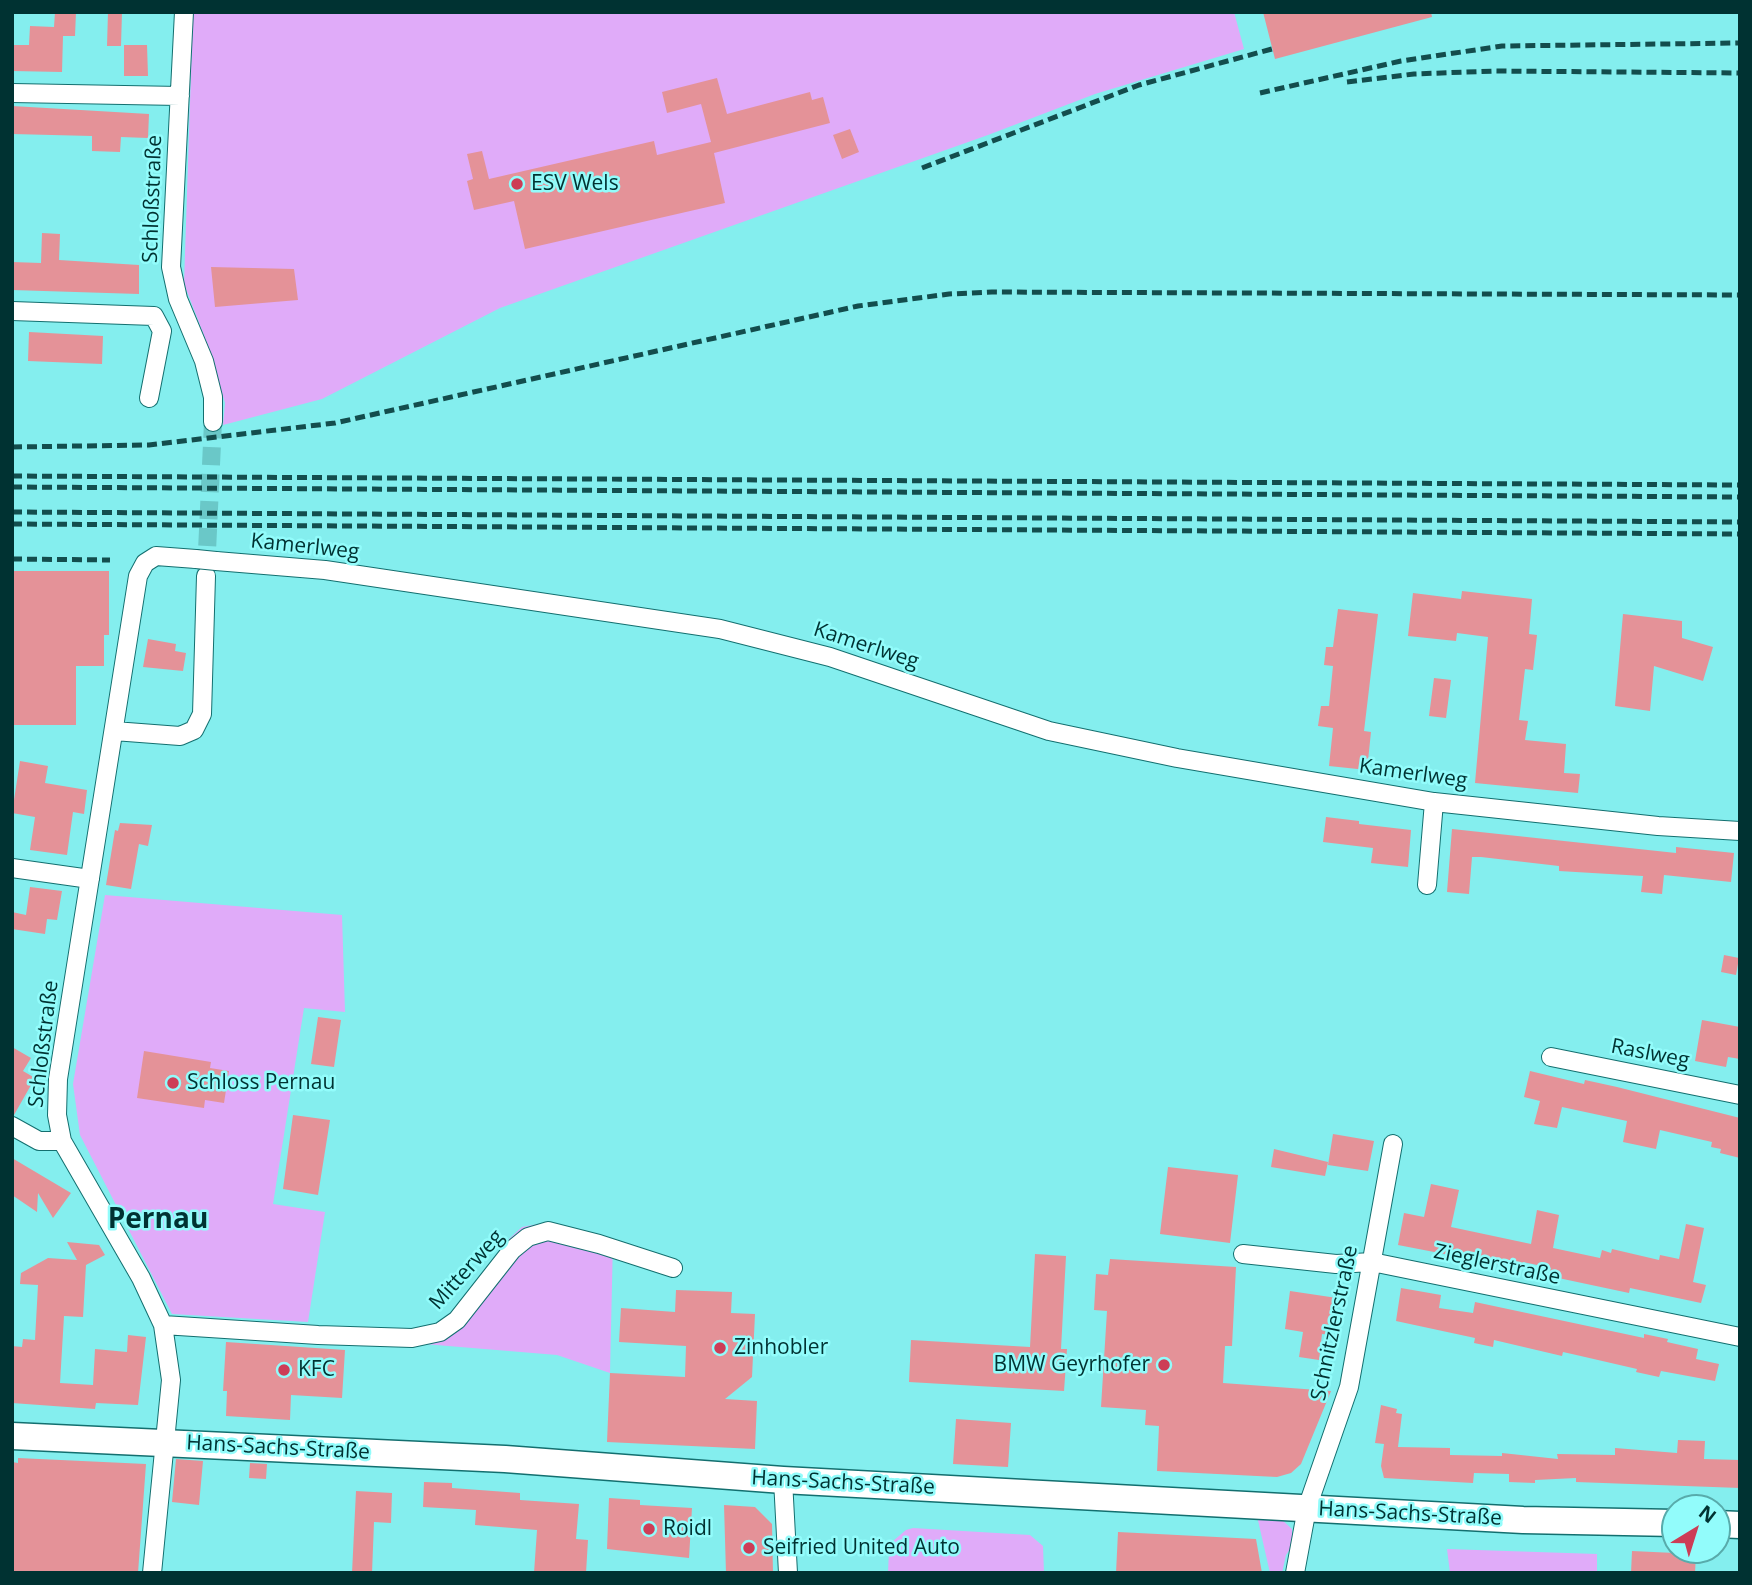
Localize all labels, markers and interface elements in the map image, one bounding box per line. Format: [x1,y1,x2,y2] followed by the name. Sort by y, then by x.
[138,135,168,263] street label: Schloßstraße
[531,171,619,197] place label: ESV Wels
[509,176,525,192] marker: ESV Wels
[249,529,361,565] street label: Kamerlweg
[810,617,922,675] street label: Kamerlweg
[1357,754,1469,794] street label: Kamerlweg
[24,979,64,1109] street label: Schloßstraße
[1609,1034,1691,1074] street label: Raslweg
[187,1070,335,1096] place label: Schloss Pernau
[165,1075,181,1091] marker: Schloss Pernau
[108,1203,208,1237] district label: Pernau
[425,1225,509,1315] street label: Mitterweg
[1431,1239,1563,1291] street label: Zieglerstraße
[1306,1243,1364,1403] street label: Schnitzlerstraße
[734,1335,828,1361] place label: Zinhobler
[712,1340,728,1356] marker: Zinhobler
[994,1352,1150,1378] place label: BMW Geyrhofer
[298,1357,335,1383] place label: KFC
[1156,1357,1172,1373] marker: BMW Geyrhofer
[276,1362,292,1378] marker: KFC
[186,1431,370,1465] street label: Hans-Sachs-Straße
[751,1466,935,1500] street label: Hans-Sachs-Straße
[1661,1494,1731,1564] north arrow
[1318,1497,1502,1531] street label: Hans-Sachs-Straße
[1694,1499,1722,1529] text: N
[663,1516,712,1542] place label: Roidl
[641,1521,657,1537] marker: Roidl
[763,1535,960,1561] place label: Seifried United Auto
[741,1540,757,1556] marker: Seifried United Auto

